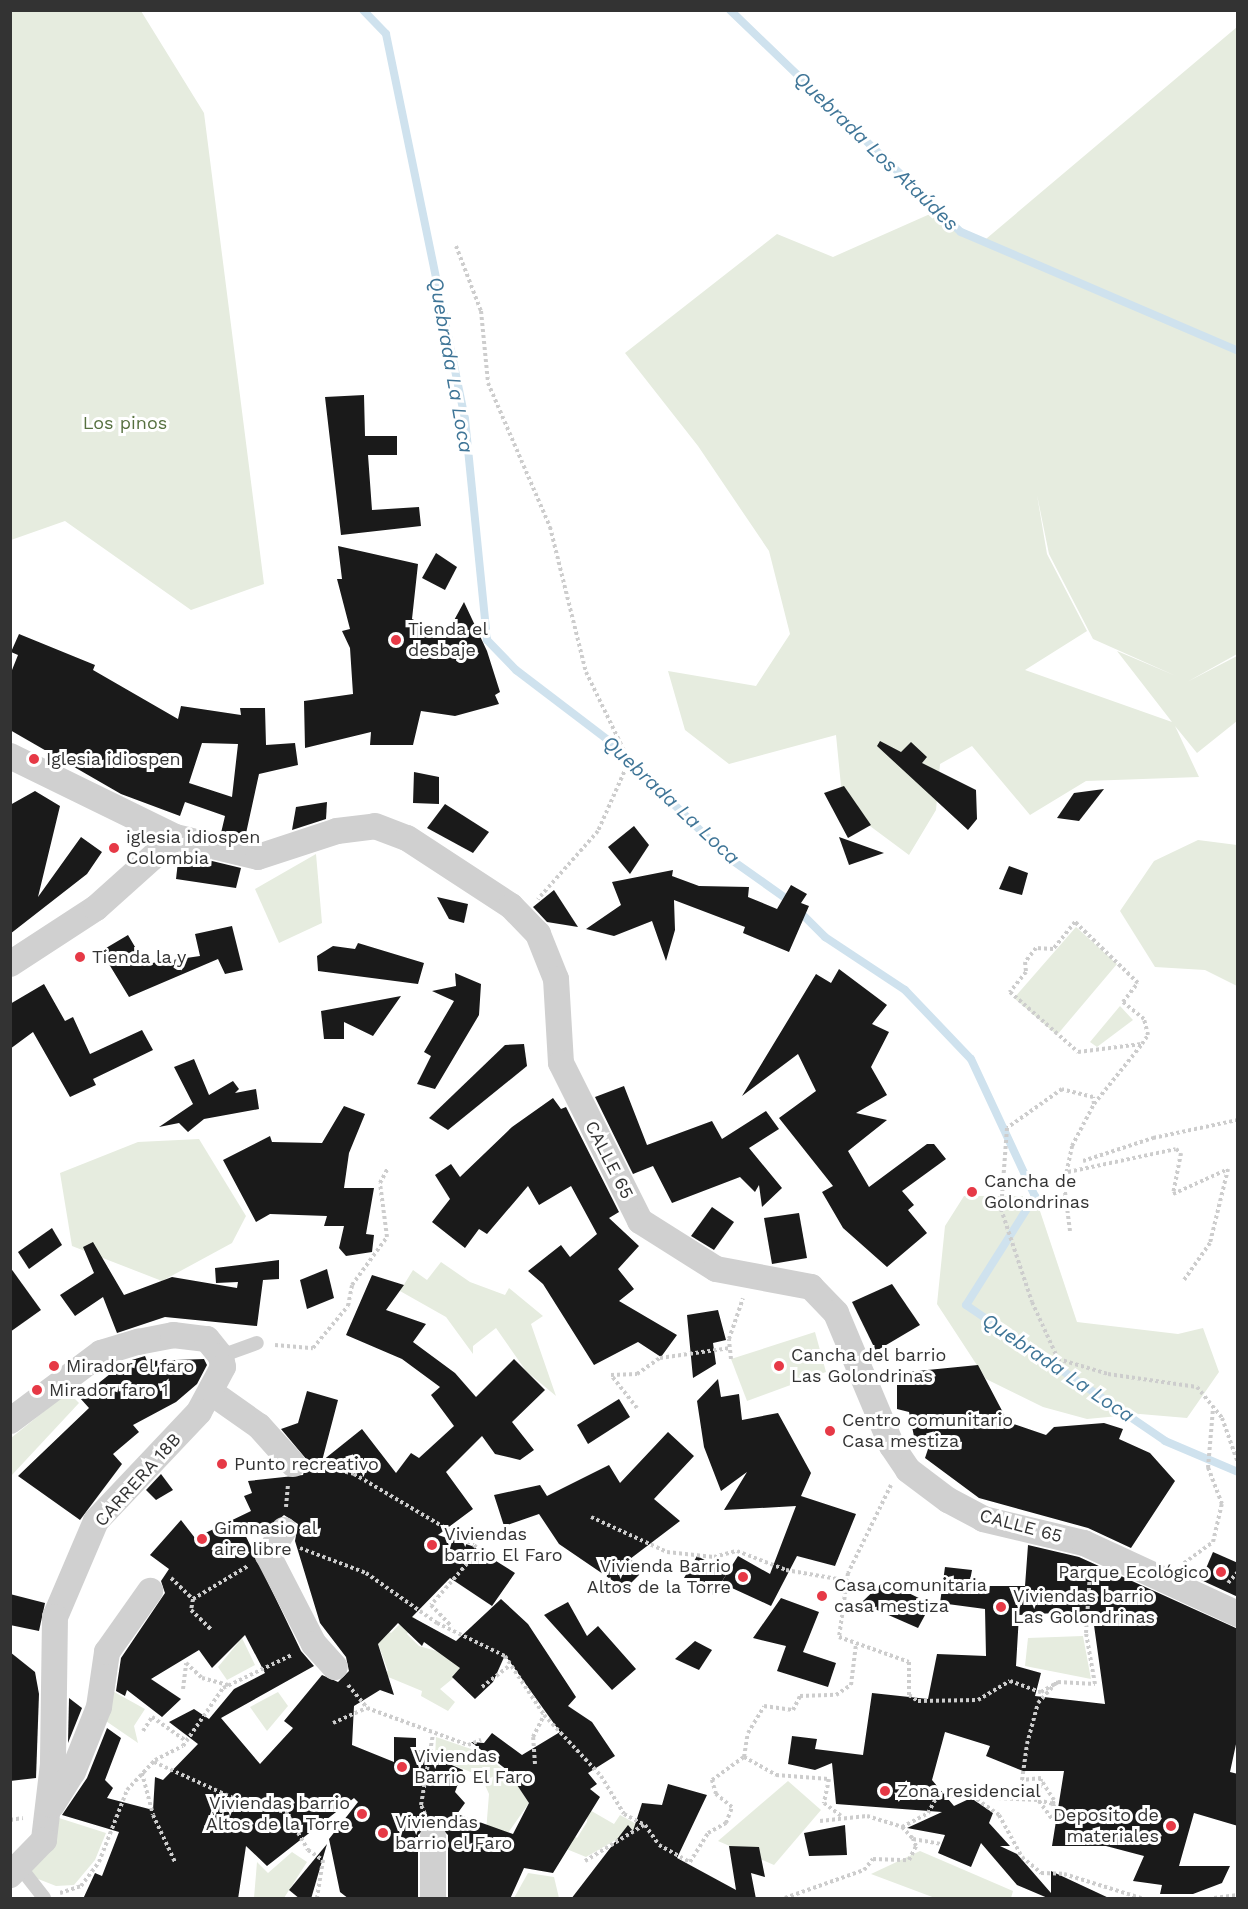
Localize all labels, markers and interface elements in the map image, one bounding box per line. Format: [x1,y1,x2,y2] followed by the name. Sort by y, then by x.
[788,66,964,236] water label: Quebrada Los Ataúdes
[424,275,478,455] water label: Quebrada La Loca
[83,412,167,434] park label: Los pinos
[408,619,488,662] place label: Tienda el desbaje
[389,633,403,647] marker: Tienda el desbaje
[598,730,744,870] water label: Quebrada La Loca
[46,748,181,770] place label: Iglesia idiospen
[27,752,41,766] marker: Iglesia idiospen
[126,827,261,870] place label: iglesia idiospen Colombia
[107,841,121,855] marker: iglesia idiospen Colombia
[92,946,188,968] place label: Tienda la y
[73,950,87,964] marker: Tienda la y
[580,1117,638,1203] street label: CALLE 65
[984,1171,1090,1214] place label: Cancha de Golondrinas
[965,1185,979,1199] marker: Cancha de Golondrinas
[977,1308,1139,1428] water label: Quebrada La Loca
[791,1345,947,1388] place label: Cancha del barrio Las Golondrinas
[66,1355,196,1377] place label: Mirador el faro
[47,1359,61,1373] marker: Mirador el faro
[772,1359,786,1373] marker: Cancha del barrio Las Golondrinas
[49,1379,170,1401] place label: Mirador faro 1
[30,1383,44,1397] marker: Mirador faro 1
[842,1410,1013,1452] place label: Centro comunitario Casa mestiza
[823,1424,837,1438] marker: Centro comunitario Casa mestiza
[90,1428,186,1532] street label: CARRERA 18B
[234,1453,379,1475] place label: Punto recreativo
[215,1457,229,1471] marker: Punto recreativo
[977,1505,1065,1547] street label: CALLE 65
[214,1518,317,1561] place label: Gimnasio al aire libre
[444,1524,563,1567] place label: Viviendas barrio El Faro
[195,1532,209,1546] marker: Gimnasio al aire libre
[425,1538,439,1552] marker: Viviendas barrio El Faro
[586,1556,731,1598] place label: Vivienda Barrio Altos de la Torre
[1058,1561,1209,1583] place label: Parque Ecológico
[1214,1565,1228,1579] marker: Parque Ecológico
[736,1570,750,1584] marker: Vivienda Barrio Altos de la Torre
[834,1575,987,1618] place label: Casa comunitaria casa mestiza
[1013,1586,1155,1628] place label: Viviendas barrio Las Golondrinas
[815,1589,829,1603] marker: Casa comunitaria casa mestiza
[994,1600,1008,1614] marker: Viviendas barrio Las Golondrinas
[414,1746,534,1788] place label: Viviendas Barrio El Faro
[395,1760,409,1774] marker: Viviendas Barrio El Faro
[897,1780,1041,1802] place label: Zona residencial
[878,1784,892,1798] marker: Zona residencial
[205,1793,350,1836] place label: Viviendas barrio Altos de la Torre
[1053,1805,1159,1848] place label: Deposito de materiales
[355,1807,369,1821] marker: Viviendas barrio Altos de la Torre
[395,1812,513,1854] place label: Viviendas barrio el Faro
[1164,1819,1178,1833] marker: Deposito de materiales
[376,1826,390,1840] marker: Viviendas barrio el Faro

